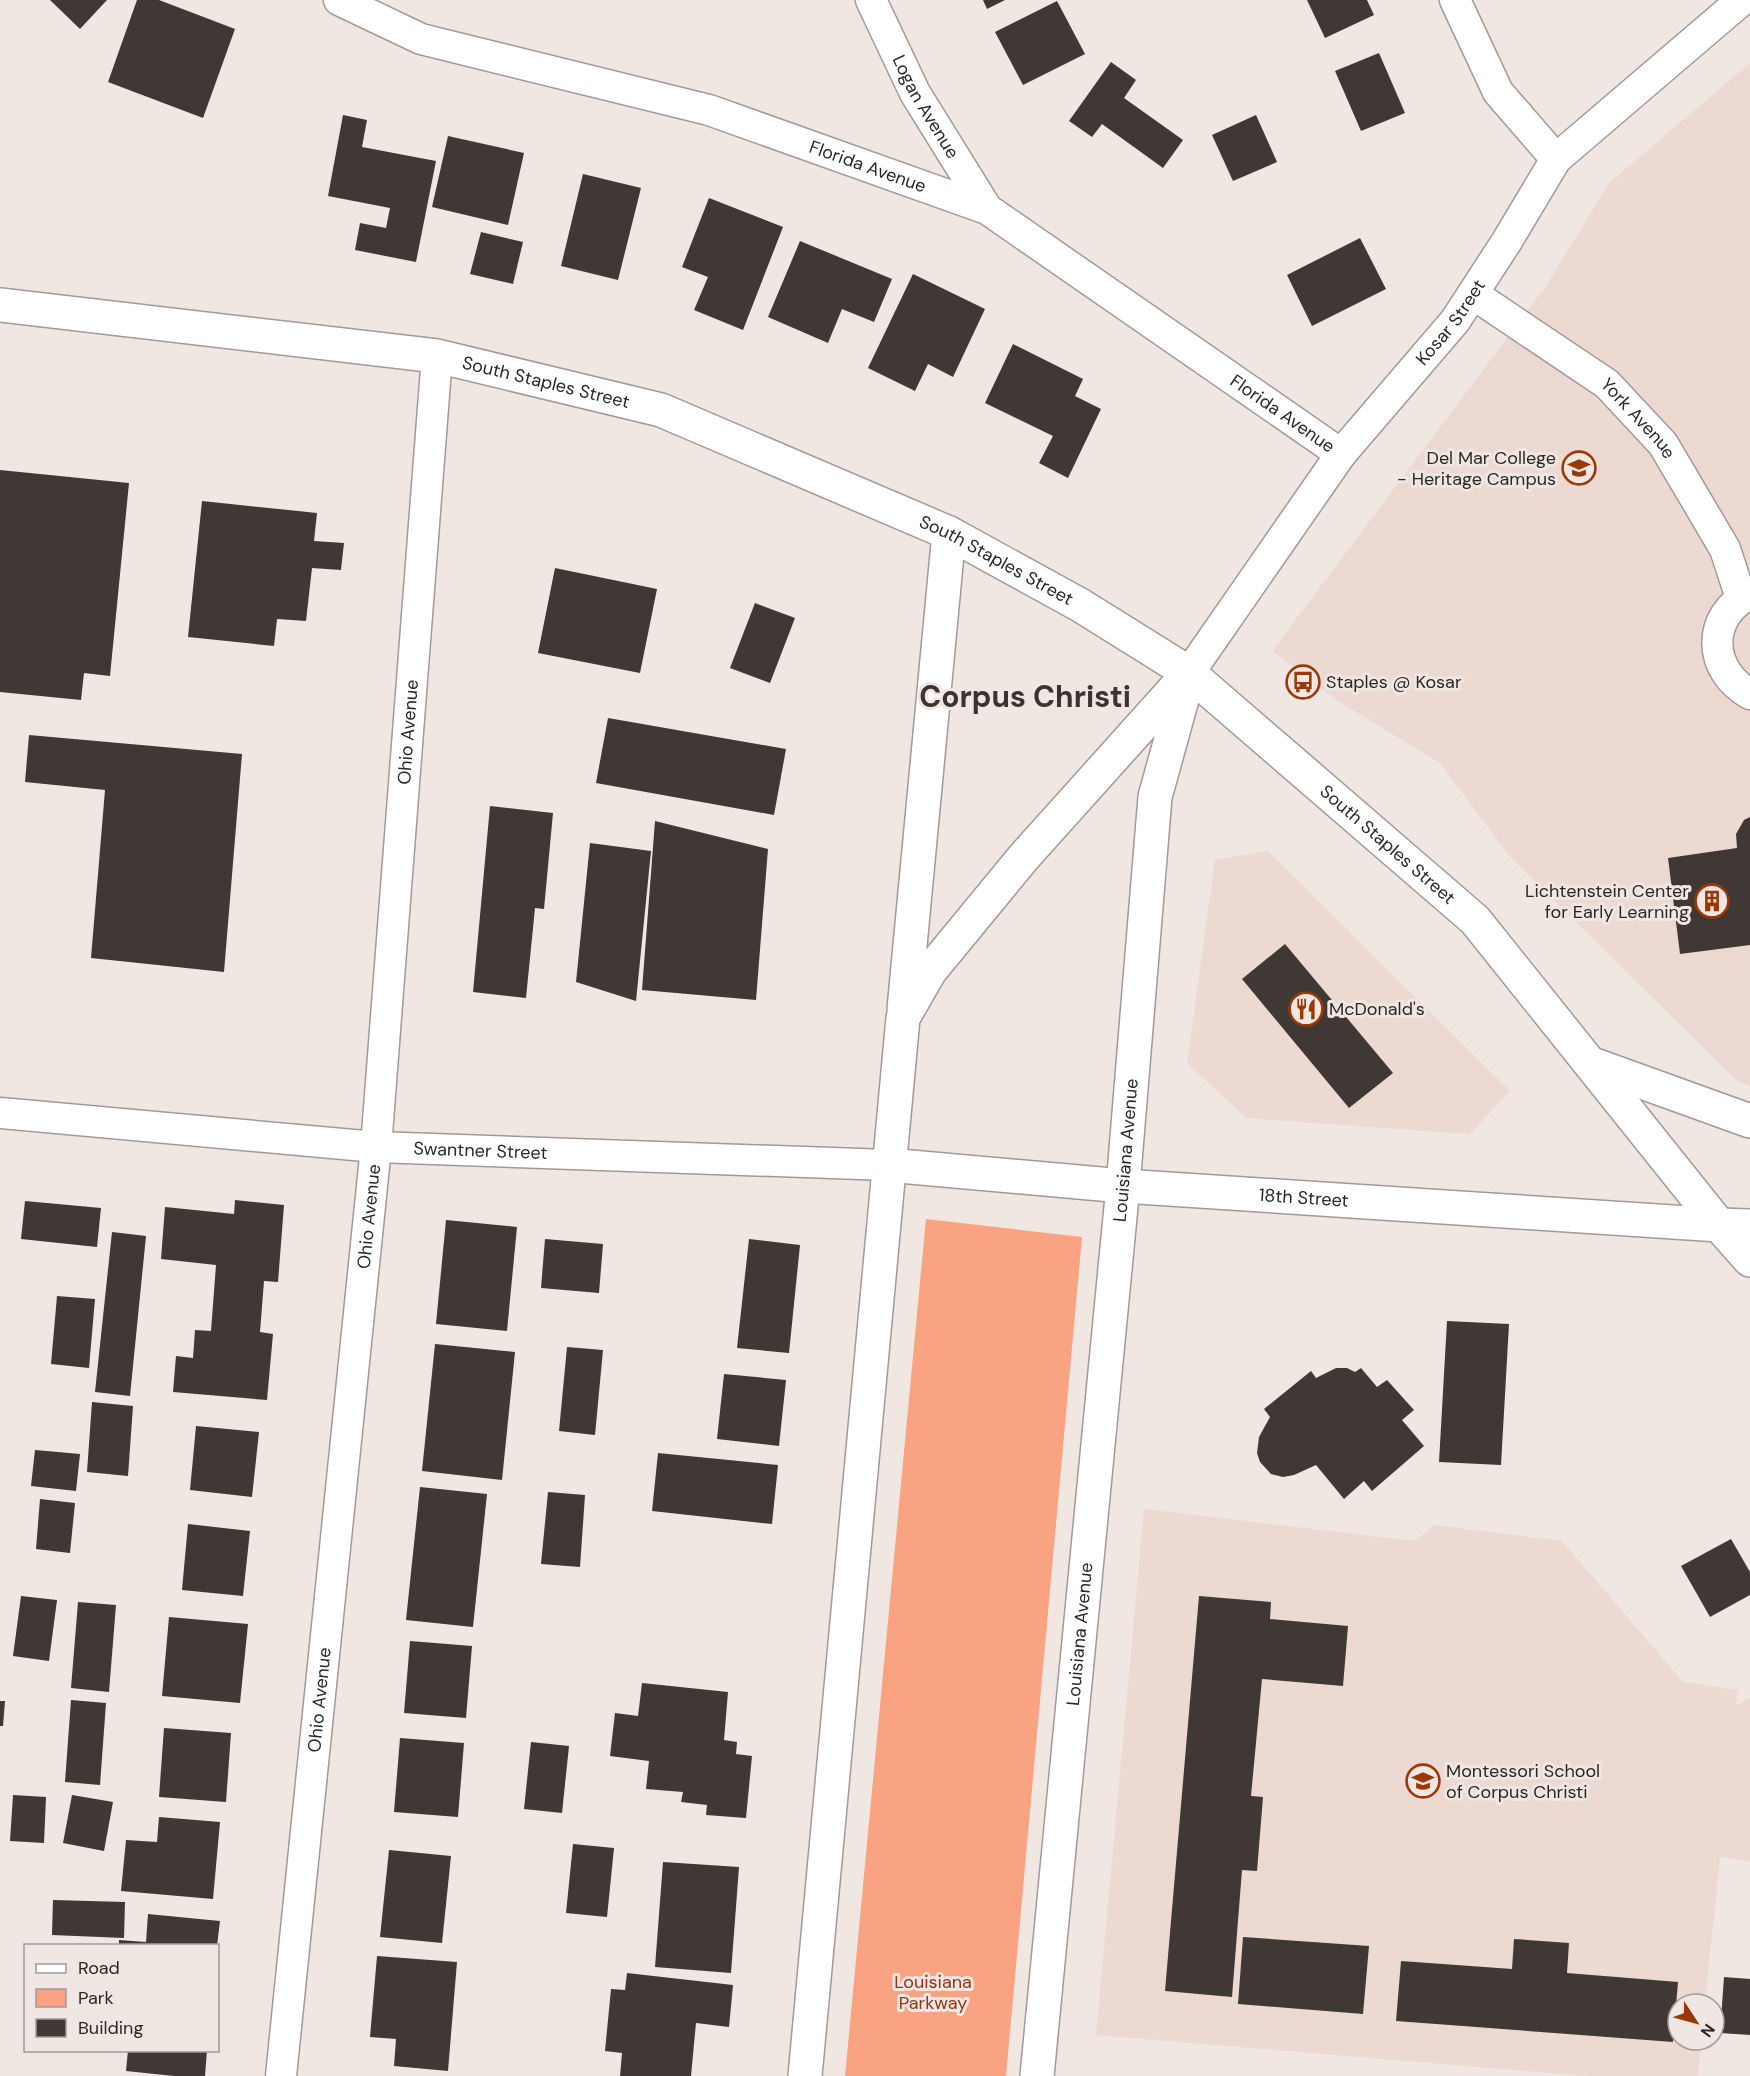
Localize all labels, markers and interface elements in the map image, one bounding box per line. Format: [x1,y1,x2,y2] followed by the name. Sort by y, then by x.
[887,51,965,163] street label: Logan Avenue
[806,135,930,198] street label: Florida Avenue
[1410,275,1491,370] street label: Kosar Street
[460,351,632,414] street label: South Staples Street
[1225,369,1340,458] street label: Florida Avenue
[1595,373,1681,463] street label: York Avenue
[1397,446,1556,491] place label: Del Mar College - Heritage Campus
[1561,450,1597,486] school or university icon: Del Mar College - Heritage Campus
[916,510,1078,611] street label: South Staples Street
[1285,664,1321,700] bus stop icon: Staples @ Kosar
[1326,670,1462,694] place label: Staples @ Kosar
[919,677,1131,716] district label: Corpus Christi
[392,679,424,786] street label: Ohio Avenue
[1315,779,1460,910] street label: South Staples Street
[1525,879,1689,924] place label: Lichtenstein Center for Early Learning
[1694,883,1730,919] building icon: Lichtenstein Center for Early Learning
[1288,991,1324,1027] restaurant icon: McDonald's
[1329,997,1425,1021] place label: McDonald's
[1108,1078,1144,1223] street label: Louisiana Avenue
[413,1136,548,1165] street label: Swantner Street
[352,1163,386,1270] street label: Ohio Avenue
[1258,1183,1349,1213] street label: 18th Street
[1061,1561,1099,1707] street label: Louisiana Avenue
[302,1646,337,1754] street label: Ohio Avenue
[1446,1759,1600,1804] place label: Montessori School of Corpus Christi
[1405,1763,1441,1799] school or university icon: Montessori School of Corpus Christi
[24,1944,219,2052] legend
[78,1956,120,1980] text: Road
[894,1970,972,2015] park label: Louisiana Parkway
[78,1986,114,2010] text: Park
[1666,1992,1726,2052] north arrow
[78,2016,143,2040] text: Building
[1696,2020,1720,2041] text: N

